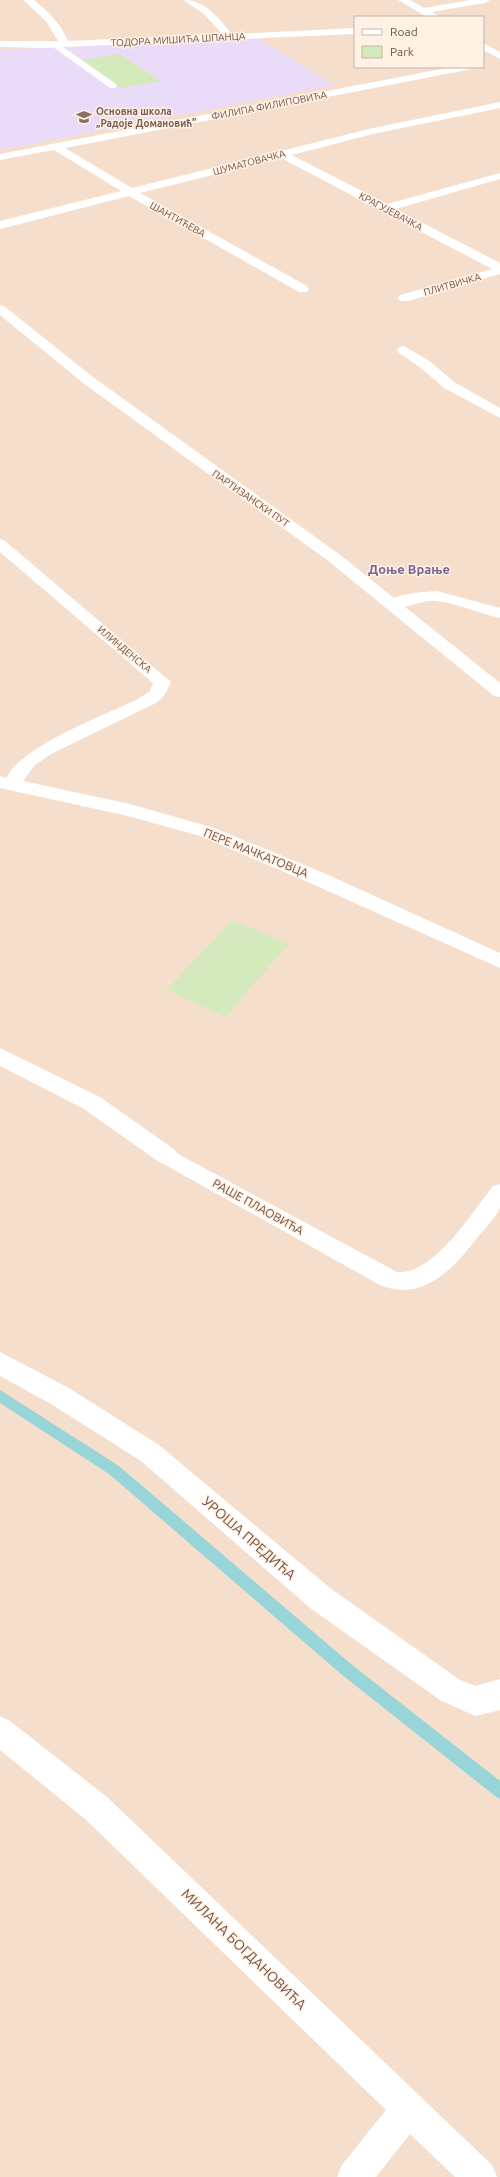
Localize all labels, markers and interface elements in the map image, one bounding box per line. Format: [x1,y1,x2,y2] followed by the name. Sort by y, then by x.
[354,16,484,68] legend
[390,25,418,38] text: Road
[110,30,246,49] street label: ТОДОРА МИШИЋА ШПАНЦА
[390,45,414,58] text: Park
[210,89,328,122] street label: ФИЛИПА ФИЛИПОВИЋА
[96,106,196,129] place label: Основна школа „Радоје Домановић”
[75,108,93,126] school or university icon: Основна школа „Радоје Домановић”
[212,147,287,177] street label: ШУМАТОВАЧКА
[357,190,425,233] street label: КРАГУЈЕВАЧКА
[148,200,208,239] street label: ШАНТИЋЕВА
[422,271,483,298] street label: ПЛИТВИЧКА
[210,468,292,529] street label: ПАРТИЗАНСКИ ПУТ
[368,562,450,576] district label: Доње Врање
[96,624,154,675] street label: ИЛИНДЕНСКА
[202,826,311,880] street label: ПЕРЕ МАЧКАТОВЦА
[210,1176,306,1237] street label: РАШЕ ПЛАОВИЋА
[199,1493,299,1583] street label: УРОША ПРЕДИЋА
[178,1885,310,2013] street label: МИЛАНА БОГДАНОВИЋА

